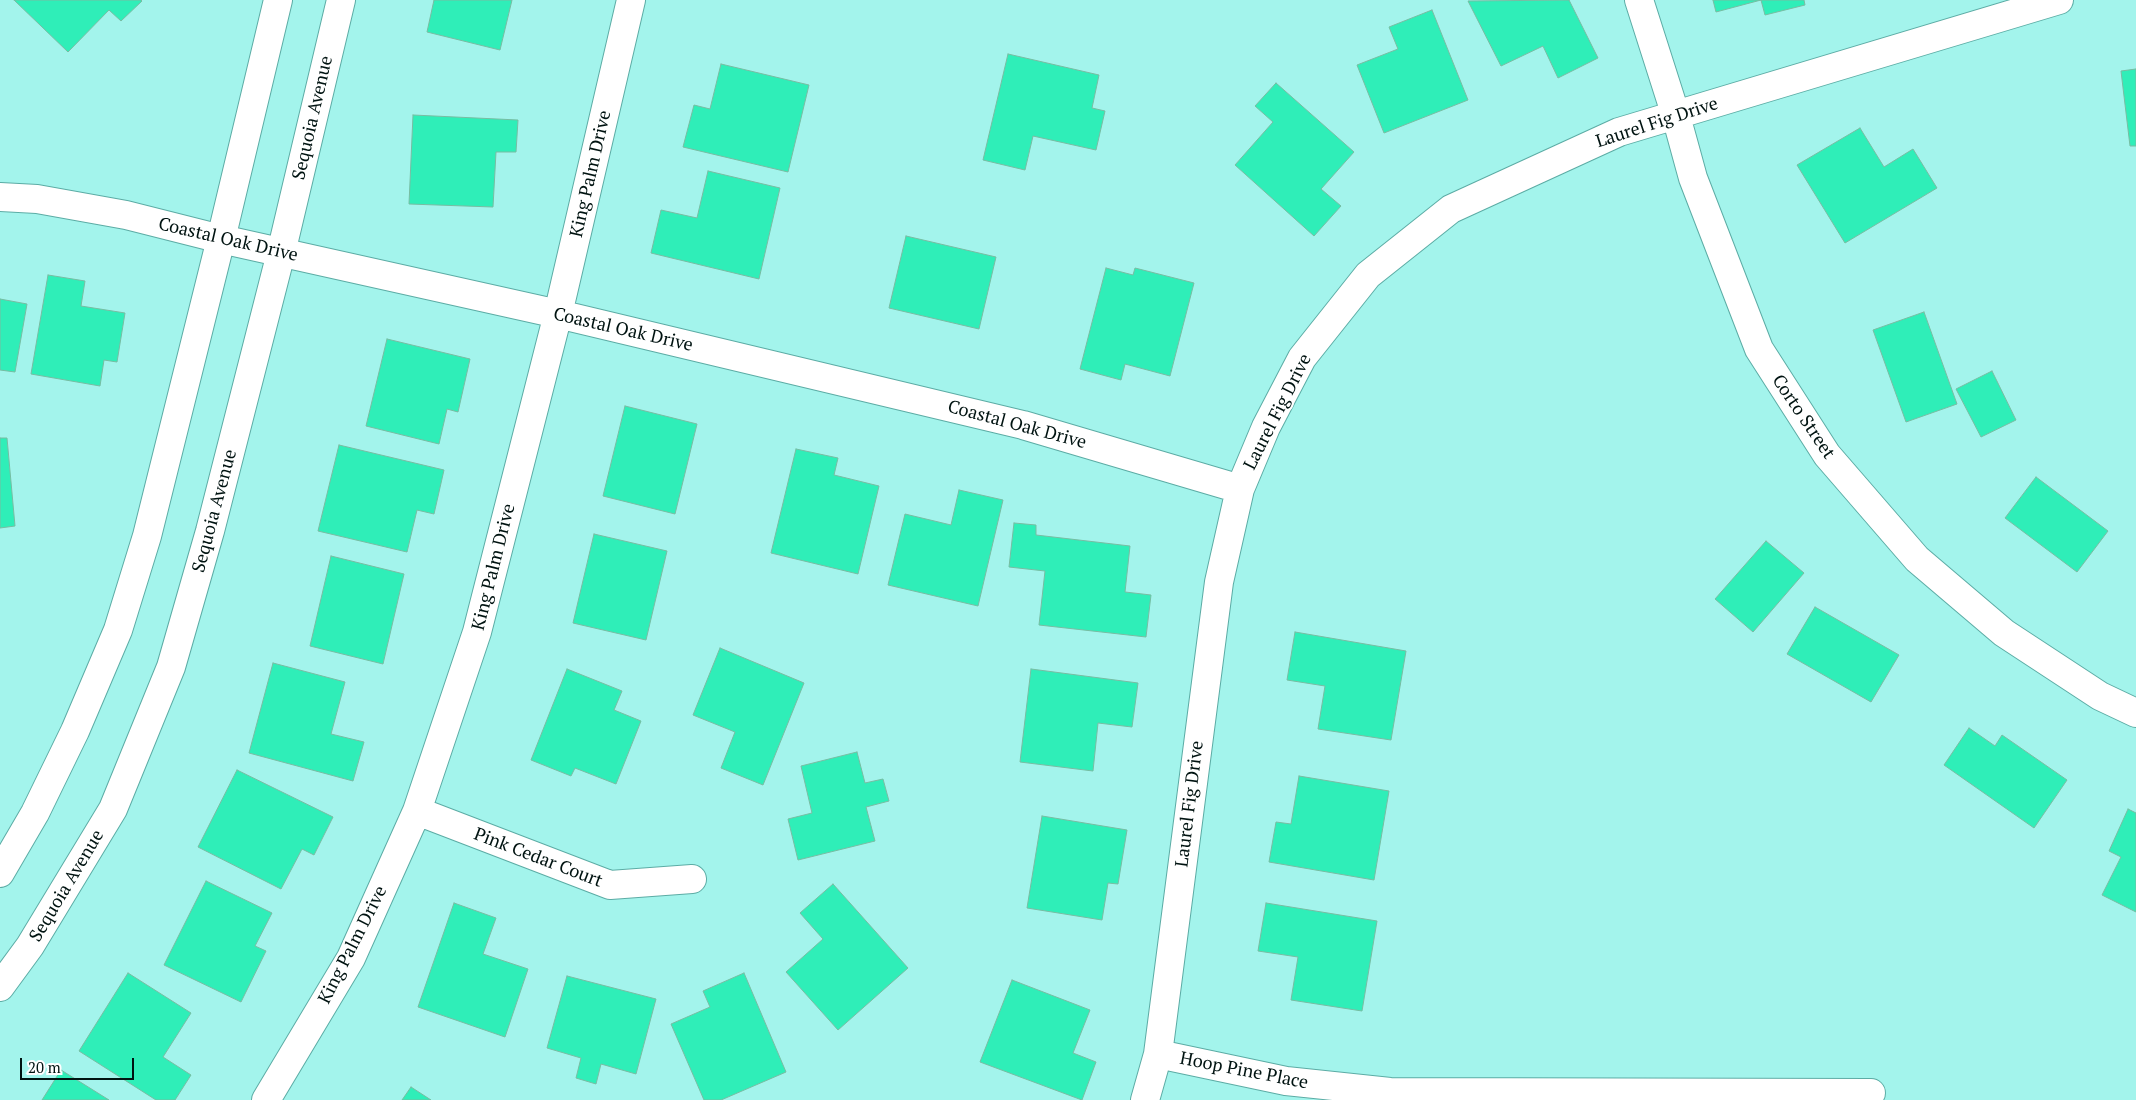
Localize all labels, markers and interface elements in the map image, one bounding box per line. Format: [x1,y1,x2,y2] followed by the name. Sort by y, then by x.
[288,54,338,182] street label: Sequoia Avenue
[1593,93,1721,153] street label: Laurel Fig Drive
[566,108,616,240] street label: King Palm Drive
[156,213,300,267] street label: Coastal Oak Drive
[551,303,695,357] street label: Coastal Oak Drive
[1240,350,1316,474] street label: Laurel Fig Drive
[1767,371,1839,463] street label: Corto Street
[945,396,1089,454] street label: Coastal Oak Drive
[188,447,242,575] street label: Sequoia Avenue
[468,501,520,633] street label: King Palm Drive
[1172,740,1208,868] street label: Laurel Fig Drive
[471,824,605,892] street label: Pink Cedar Court
[25,826,109,946] street label: Sequoia Avenue
[314,882,392,1008] street label: King Palm Drive
[22,1048,136,1080] scale bar
[1178,1048,1310,1094] street label: Hoop Pine Place
[28,1057,61,1077] text: 20 m

